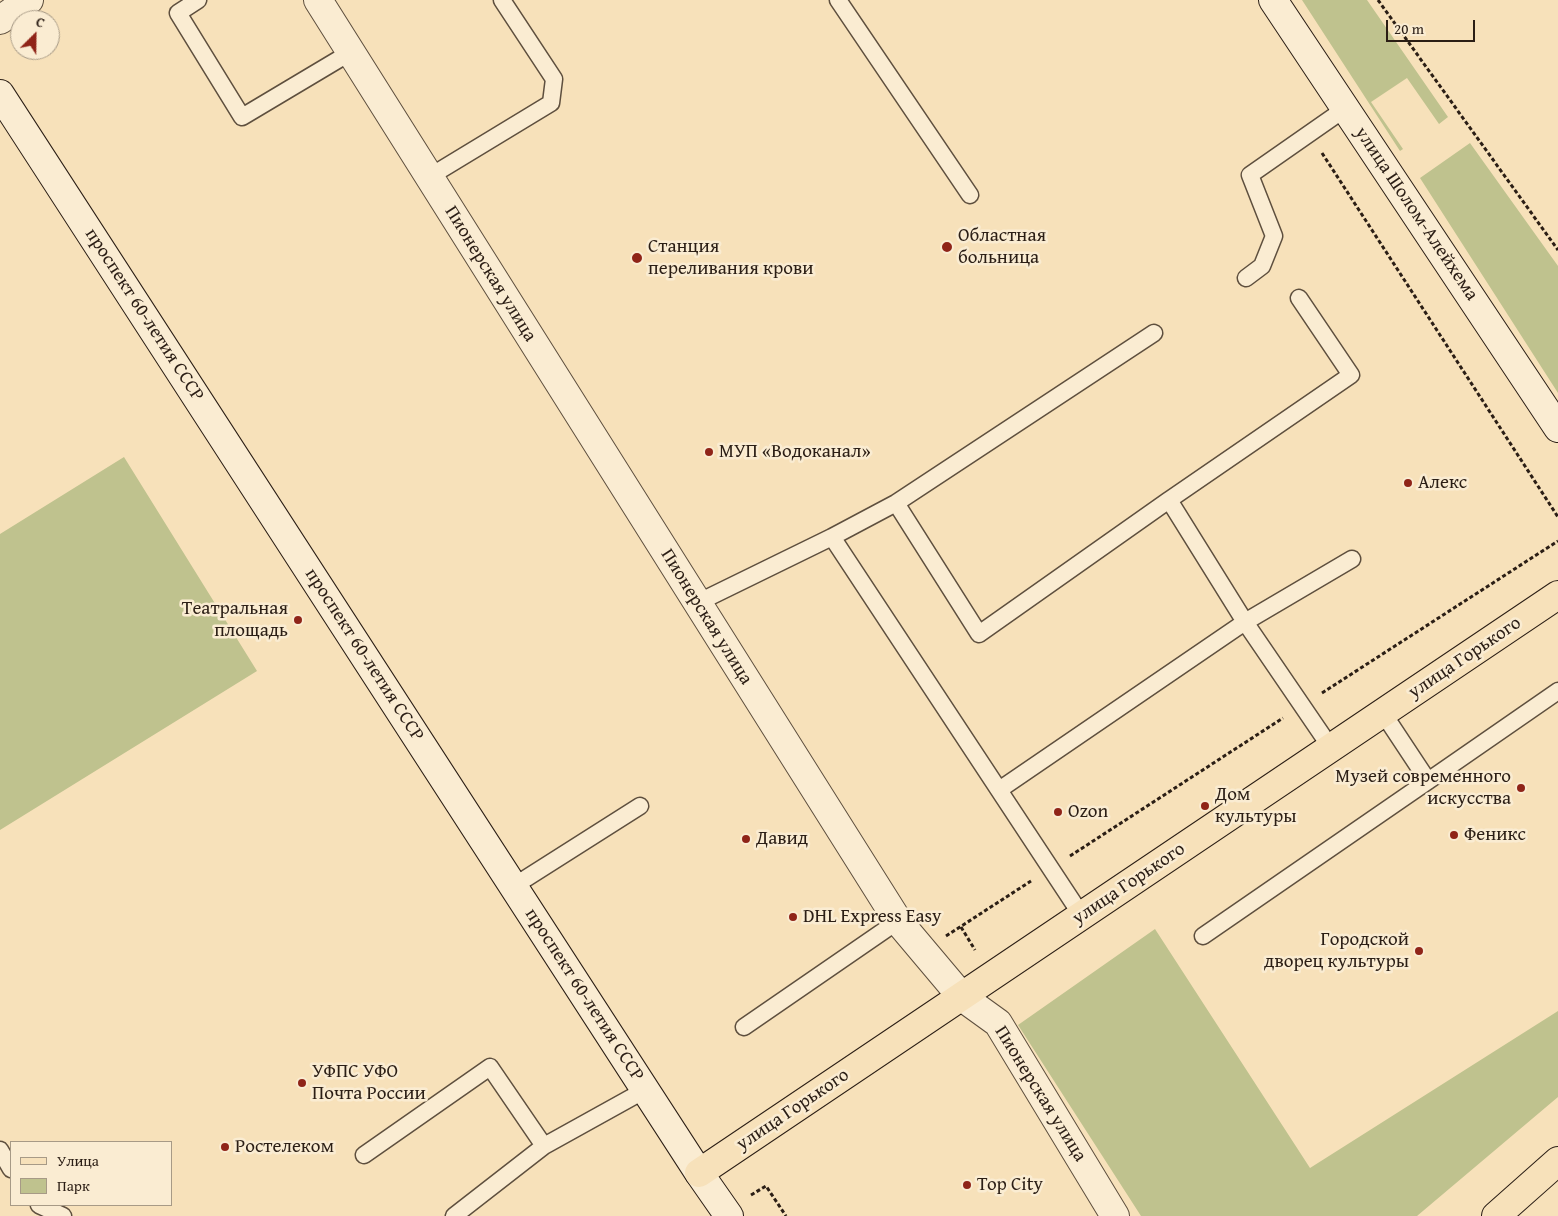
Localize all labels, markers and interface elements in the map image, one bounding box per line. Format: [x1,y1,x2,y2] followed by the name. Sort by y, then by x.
[10,10,60,60] north arrow
[1388,10,1477,42] scale bar
[33,11,48,33] text: С
[1394,18,1424,39] text: 20 m
[1349,123,1483,305] street label: улица Шолом-Алейхема
[439,202,541,346] street label: Пионерская улица
[80,224,208,406] street label: проспект 60-летия СССР
[958,225,1046,269] place label: Областная больница
[648,236,813,280] place label: Станция переливания крови
[940,240,954,254] marker: Областная больница
[630,251,644,265] marker: Станция переливания крови
[719,441,871,463] place label: МУП «Водоканал»
[703,446,715,458] marker: МУП «Водоканал»
[1418,472,1467,494] place label: Алекс
[1402,477,1414,489] marker: Алекс
[655,545,757,689] street label: Пионерская улица
[300,564,428,746] street label: проспект 60-летия СССР
[182,598,288,642] place label: Театральная площадь
[1404,612,1526,704] street label: улица Горького
[292,614,304,626] marker: Театральная площадь
[1335,766,1511,810] place label: Музей современного искусства
[1515,782,1527,794] marker: Музей современного искусства
[1215,784,1296,828] place label: Дом культуры
[1199,800,1211,812] marker: Дом культуры
[1068,801,1108,823] place label: Ozon
[1052,806,1064,818] marker: Ozon
[1464,824,1526,846] place label: Феникс
[756,828,808,850] place label: Давид
[1448,829,1460,841] marker: Феникс
[740,833,752,845] marker: Давид
[1068,838,1190,930] street label: улица Горького
[520,904,648,1086] street label: проспект 60-летия СССР
[803,906,941,928] place label: DHL Express Easy
[787,911,799,923] marker: DHL Express Easy
[1264,929,1409,973] place label: Городской дворец культуры
[1413,945,1425,957] marker: Городской дворец культуры
[989,1022,1091,1166] street label: Пионерская улица
[312,1061,426,1105] place label: УФПС УФО Почта России
[732,1064,854,1156] street label: улица Горького
[296,1077,308,1089] marker: УФПС УФО Почта России
[235,1136,334,1158] place label: Ростелеком
[10,1141,172,1206] legend
[219,1141,231,1153] marker: Ростелеком
[57,1150,99,1171] text: Улица
[977,1174,1043,1196] place label: Top City
[57,1175,90,1196] text: Парк
[961,1179,973,1191] marker: Top City

